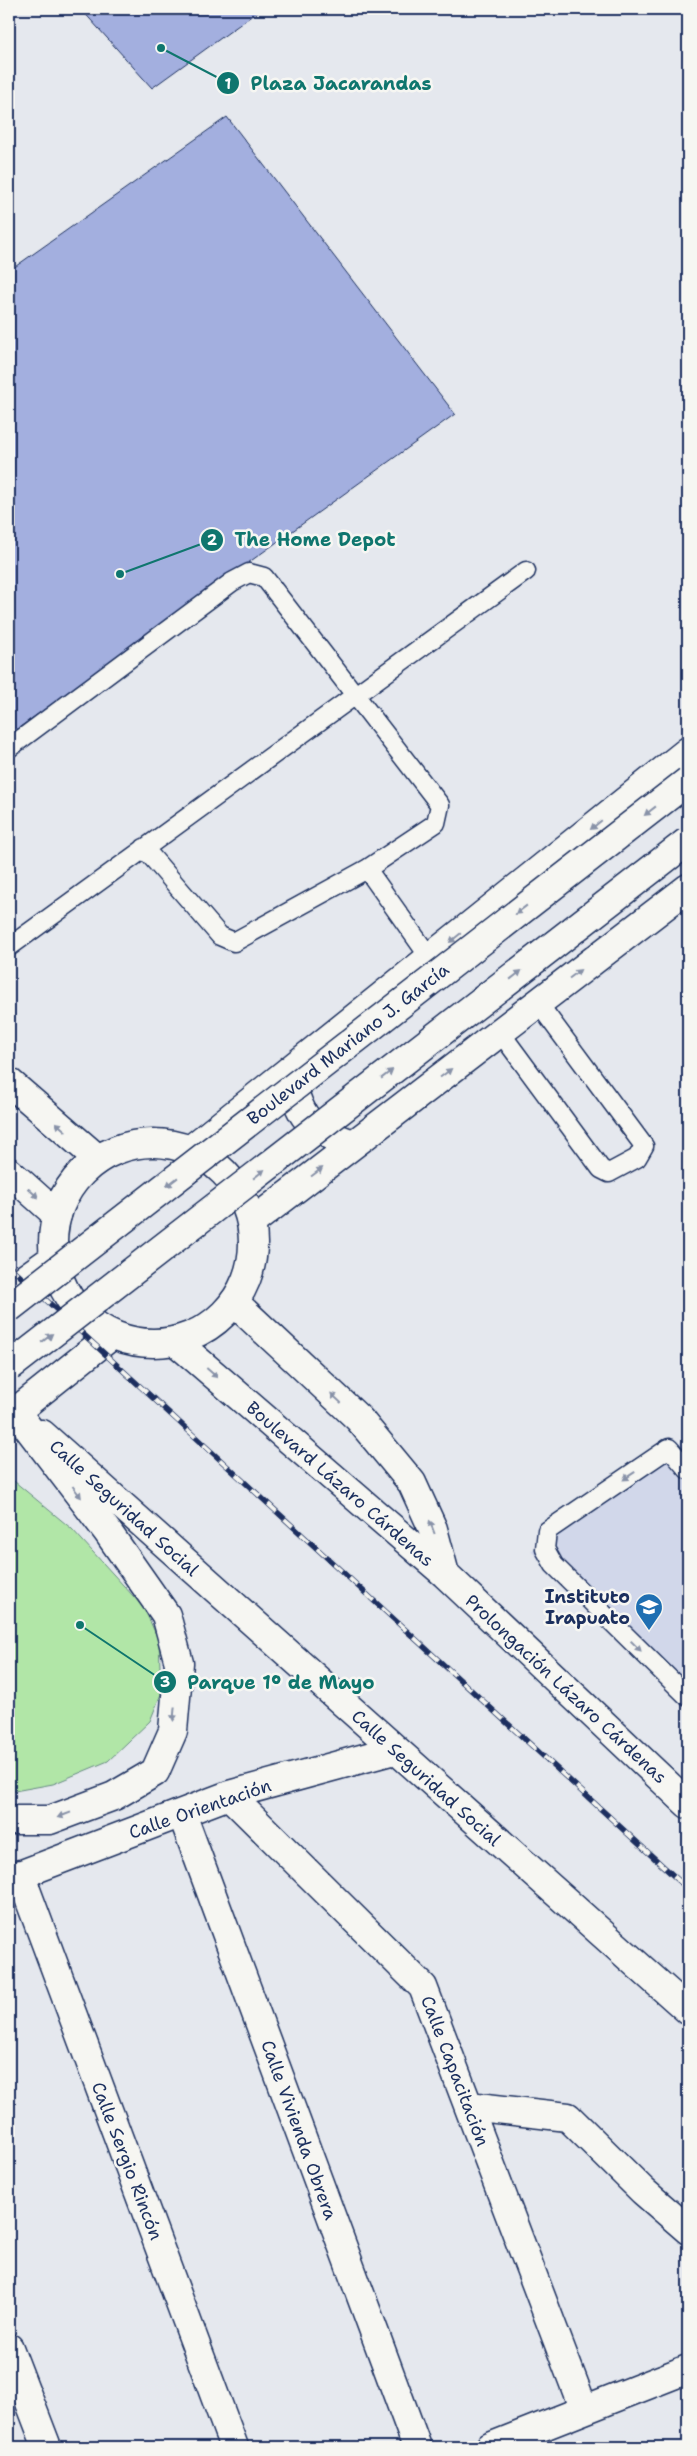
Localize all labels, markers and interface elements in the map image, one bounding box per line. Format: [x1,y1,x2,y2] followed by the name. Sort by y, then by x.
[216,66,442,100] callout: Plaza Jacarandas
[250,71,432,96] text: Plaza Jacarandas
[225,74,232,94] text: 1
[199,523,405,557] callout: The Home Depot
[235,527,395,552] text: The Home Depot
[207,530,218,550] text: 2
[644,805,657,816] one-way arrow
[589,820,602,831] one-way arrow
[515,905,528,916] one-way arrow
[449,932,462,943] one-way arrow
[242,958,454,1130] street label: Boulevard Mariano J. García
[509,969,522,980] one-way arrow
[568,969,581,980] one-way arrow
[439,1068,453,1078] one-way arrow
[380,1069,393,1080] one-way arrow
[55,1122,67,1133] one-way arrow
[310,1167,324,1177] one-way arrow
[252,1168,265,1179] one-way arrow
[166,1176,179,1187] one-way arrow
[26,1187,38,1199] one-way arrow
[40,1332,53,1343] one-way arrow
[206,1367,218,1378] one-way arrow
[330,1392,342,1404] one-way arrow
[241,1396,439,1572] street label: Boulevard Lázaro Cárdenas
[44,1434,204,1582] street label: Calle Seguridad Social
[622,1471,635,1481] one-way arrow
[72,1485,83,1498] one-way arrow
[427,1520,435,1534] one-way arrow
[544,1585,630,1630] place label: Instituto Irapuato
[460,1589,672,1789] street label: Prolongación Lázaro Cárdenas
[634,1592,664,1631] school or university icon: Instituto Irapuato
[630,1639,642,1651] one-way arrow
[153,1665,385,1699] callout: Parque 1º de Mayo
[187,1670,375,1695] text: Parque 1º de Mayo
[160,1672,170,1692] text: 3
[346,1704,506,1852] street label: Calle Seguridad Social
[170,1706,178,1722] one-way arrow
[126,1773,274,1845] street label: Calle Orientación
[57,1812,72,1819] one-way arrow
[415,1992,495,2150] street label: Calle Capacitación
[255,2037,343,2223] street label: Calle Vivienda Obrera
[86,2079,168,2243] street label: Calle Sergio Rincón

